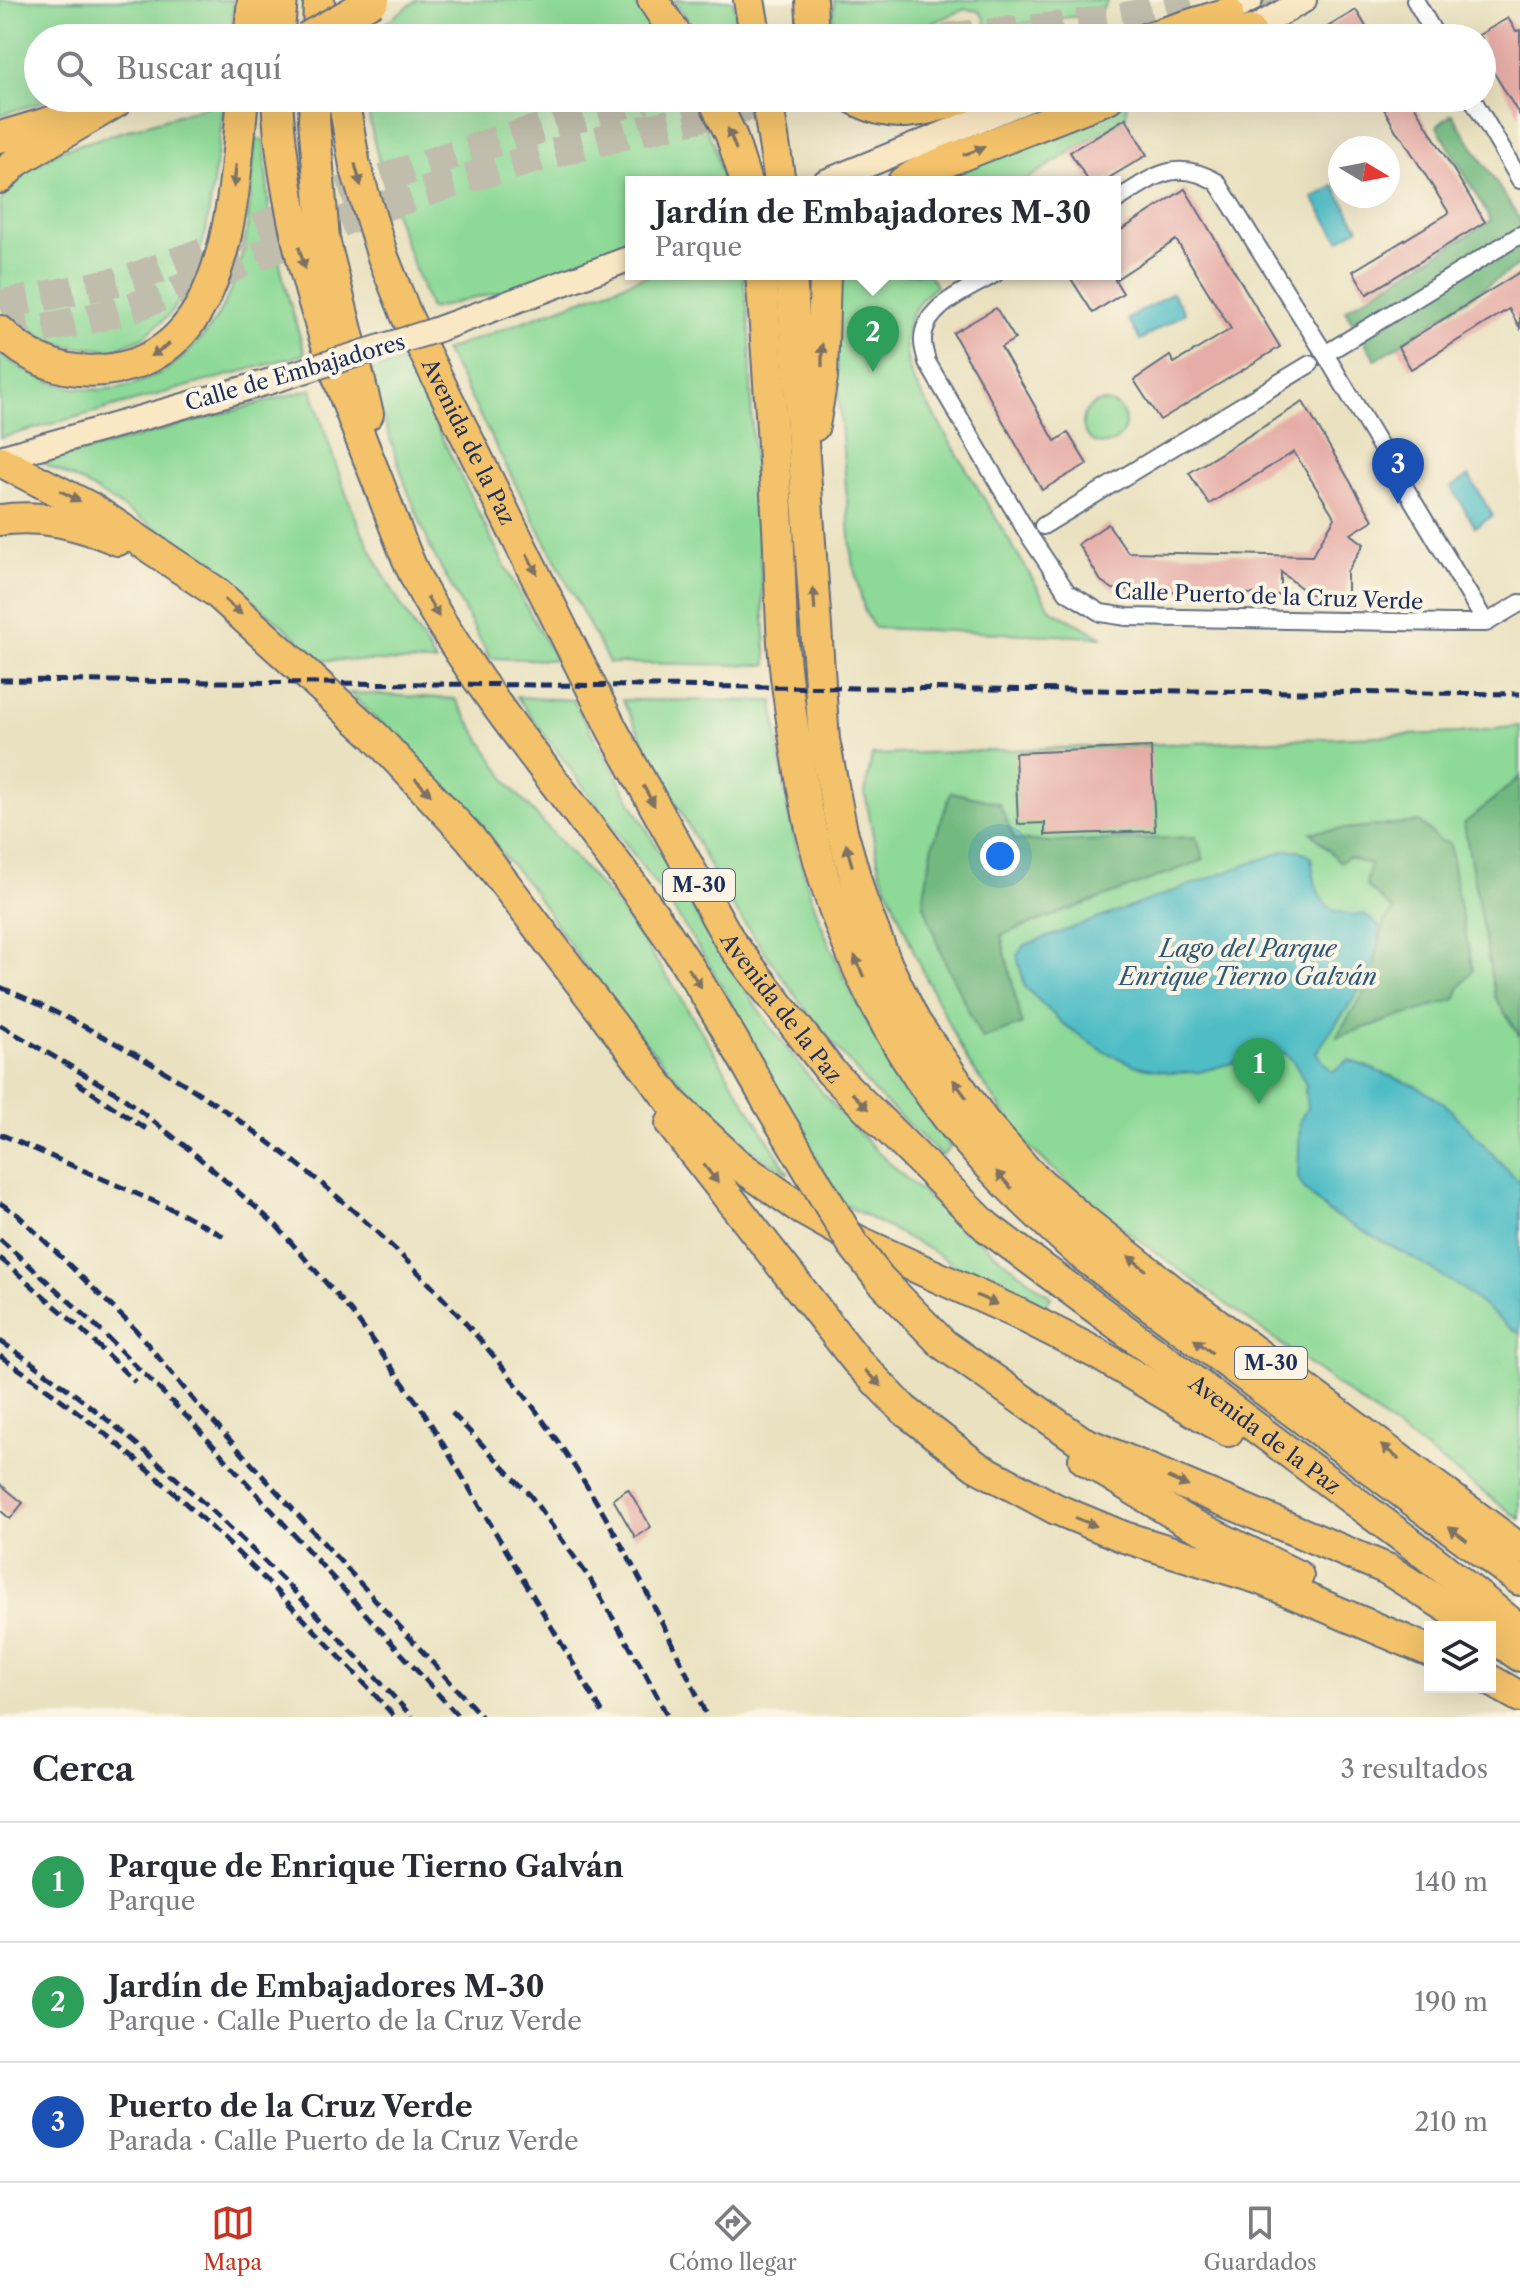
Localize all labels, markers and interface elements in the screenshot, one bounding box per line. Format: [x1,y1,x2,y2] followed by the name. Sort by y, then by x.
[24,24,1496,112] search box
[52,46,96,90] icon: search
[116,50,282,87] text: Buscar aquí
[725,127,738,151] one-way arrow
[1328,136,1400,208] north arrow
[962,144,986,157] one-way arrow
[352,163,365,187] one-way arrow
[229,164,242,189] one-way arrow
[625,176,1121,280] popup
[655,194,1091,231] text: Jardín de Embajadores M-30
[655,231,742,263] text: Parque
[296,246,309,270] one-way arrow
[847,306,899,372] pin: 2
[182,328,408,417] street label: Calle de Embajadores
[816,342,828,367] one-way arrow
[149,343,170,358] one-way arrow
[415,353,521,529] street label: Avenida de la Paz
[1372,438,1424,504] pin: 3
[58,490,81,503] one-way arrow
[525,553,538,576] one-way arrow
[1114,578,1424,615] street label: Calle Puerto de la Cruz Verde
[807,586,820,611] one-way arrow
[426,596,440,618] one-way arrow
[223,598,243,615] one-way arrow
[413,777,431,796] one-way arrow
[642,785,656,807] one-way arrow
[980,836,1020,876] your location
[842,843,855,867] one-way arrow
[663,869,735,901] road number: M-30
[714,928,847,1089] street label: Avenida de la Paz
[1117,934,1377,991] water label: Lago del Parque Enrique Tierno Galván
[853,954,866,978] one-way arrow
[688,967,703,988] one-way arrow
[1233,1038,1285,1104] pin: 1
[953,1078,968,1099] one-way arrow
[850,1091,868,1110] one-way arrow
[703,1164,719,1184] one-way arrow
[996,1170,1014,1189] one-way arrow
[1127,1255,1147,1271] one-way arrow
[975,1293,999,1307] one-way arrow
[1193,1338,1214,1354] one-way arrow
[1235,1347,1307,1379] road number: M-30
[863,1368,881,1387] one-way arrow
[1183,1369,1346,1500] street label: Avenida de la Paz
[1379,1444,1401,1460] one-way arrow
[1166,1476,1190,1489] one-way arrow
[1074,1515,1098,1528] one-way arrow
[1447,1526,1468,1542] one-way arrow
[1424,1621,1496,1693] map controls
[1424,1621,1496,1693] button: layers
[32,1748,134,1790] text: Cerca
[1341,1753,1488,1785] text: 3 resultados
[108,1848,624,1885] text: Parque de Enrique Tierno Galván
[52,1866,64,1898] text: 1
[1414,1866,1488,1898] text: 140 m
[108,1885,195,1917] text: Parque
[108,1968,545,2005] text: Jardín de Embajadores M-30
[50,1986,66,2018] text: 2
[1414,1986,1488,2018] text: 190 m
[108,2005,582,2037] text: Parque · Calle Puerto de la Cruz Verde
[108,2088,473,2125] text: Puerto de la Cruz Verde
[51,2106,65,2138] text: 3
[1415,2106,1488,2138] text: 210 m
[108,2125,579,2157] text: Parada · Calle Puerto de la Cruz Verde
[203,2201,262,2276] tab: Mapa
[669,2201,797,2276] tab: Cómo llegar
[1203,2201,1317,2276] tab: Guardados

